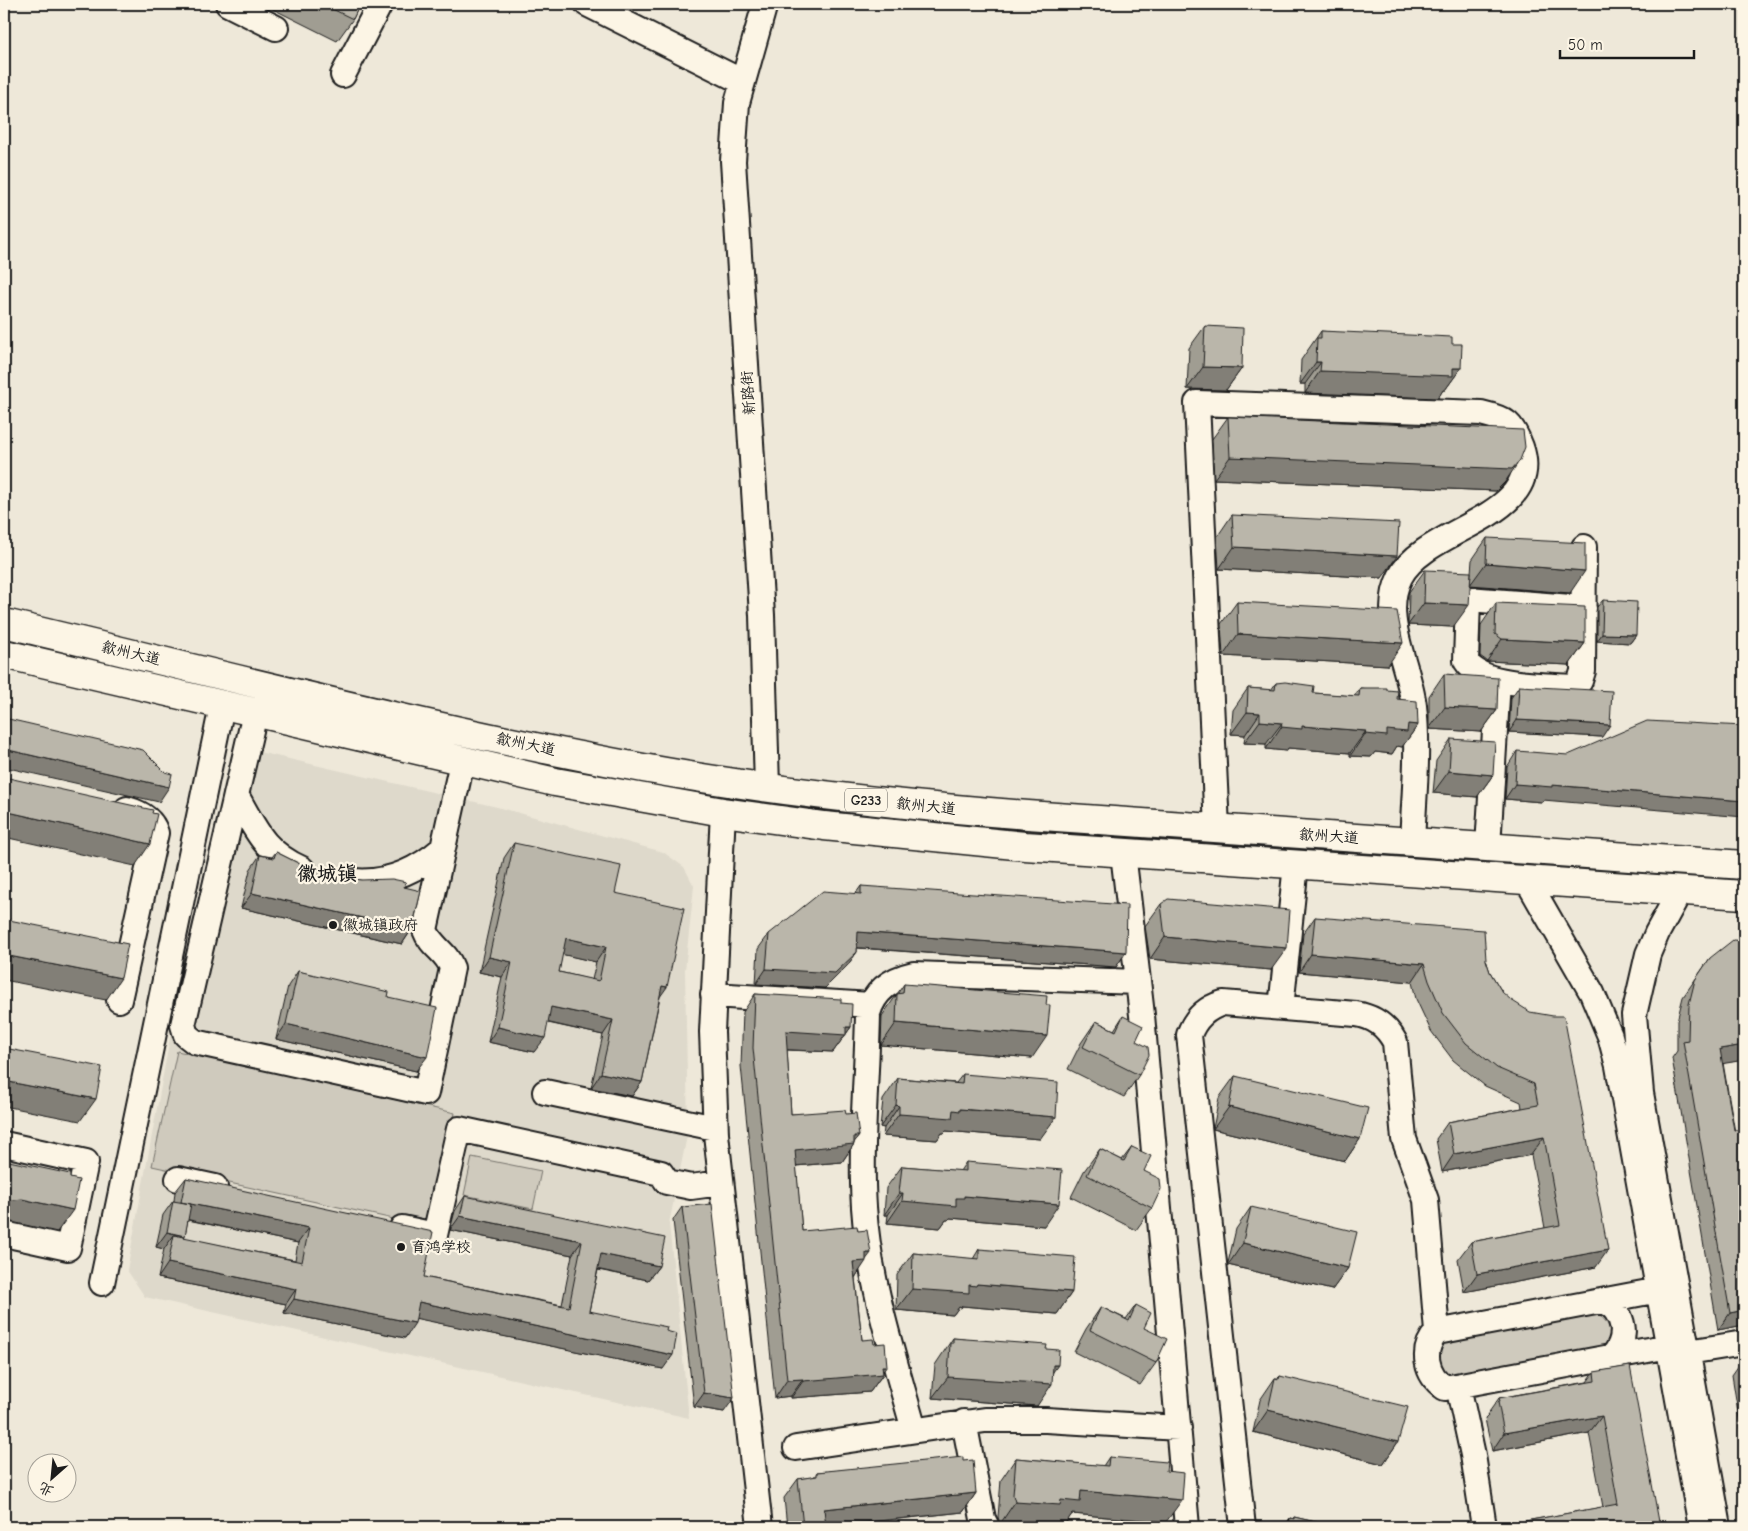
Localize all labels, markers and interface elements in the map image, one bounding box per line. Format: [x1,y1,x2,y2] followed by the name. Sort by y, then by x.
[1560,28,1694,60] scale bar
[1568,36,1603,54] text: 50 m
[737,370,759,416] street label: 新路街
[100,637,162,669] street label: 歙州大道
[495,729,557,759] street label: 歙州大道
[845,788,887,812] road number: G233
[895,794,957,818] street label: 歙州大道
[1298,825,1360,847] street label: 歙州大道
[297,862,357,885] district label: 徽城镇
[343,916,418,934] place label: 徽城镇政府
[327,919,339,931] marker: 徽城镇政府
[411,1238,471,1256] place label: 育鸿学校
[395,1241,407,1253] marker: 育鸿学校
[28,1454,78,1504] north arrow
[36,1478,56,1500] text: 北

